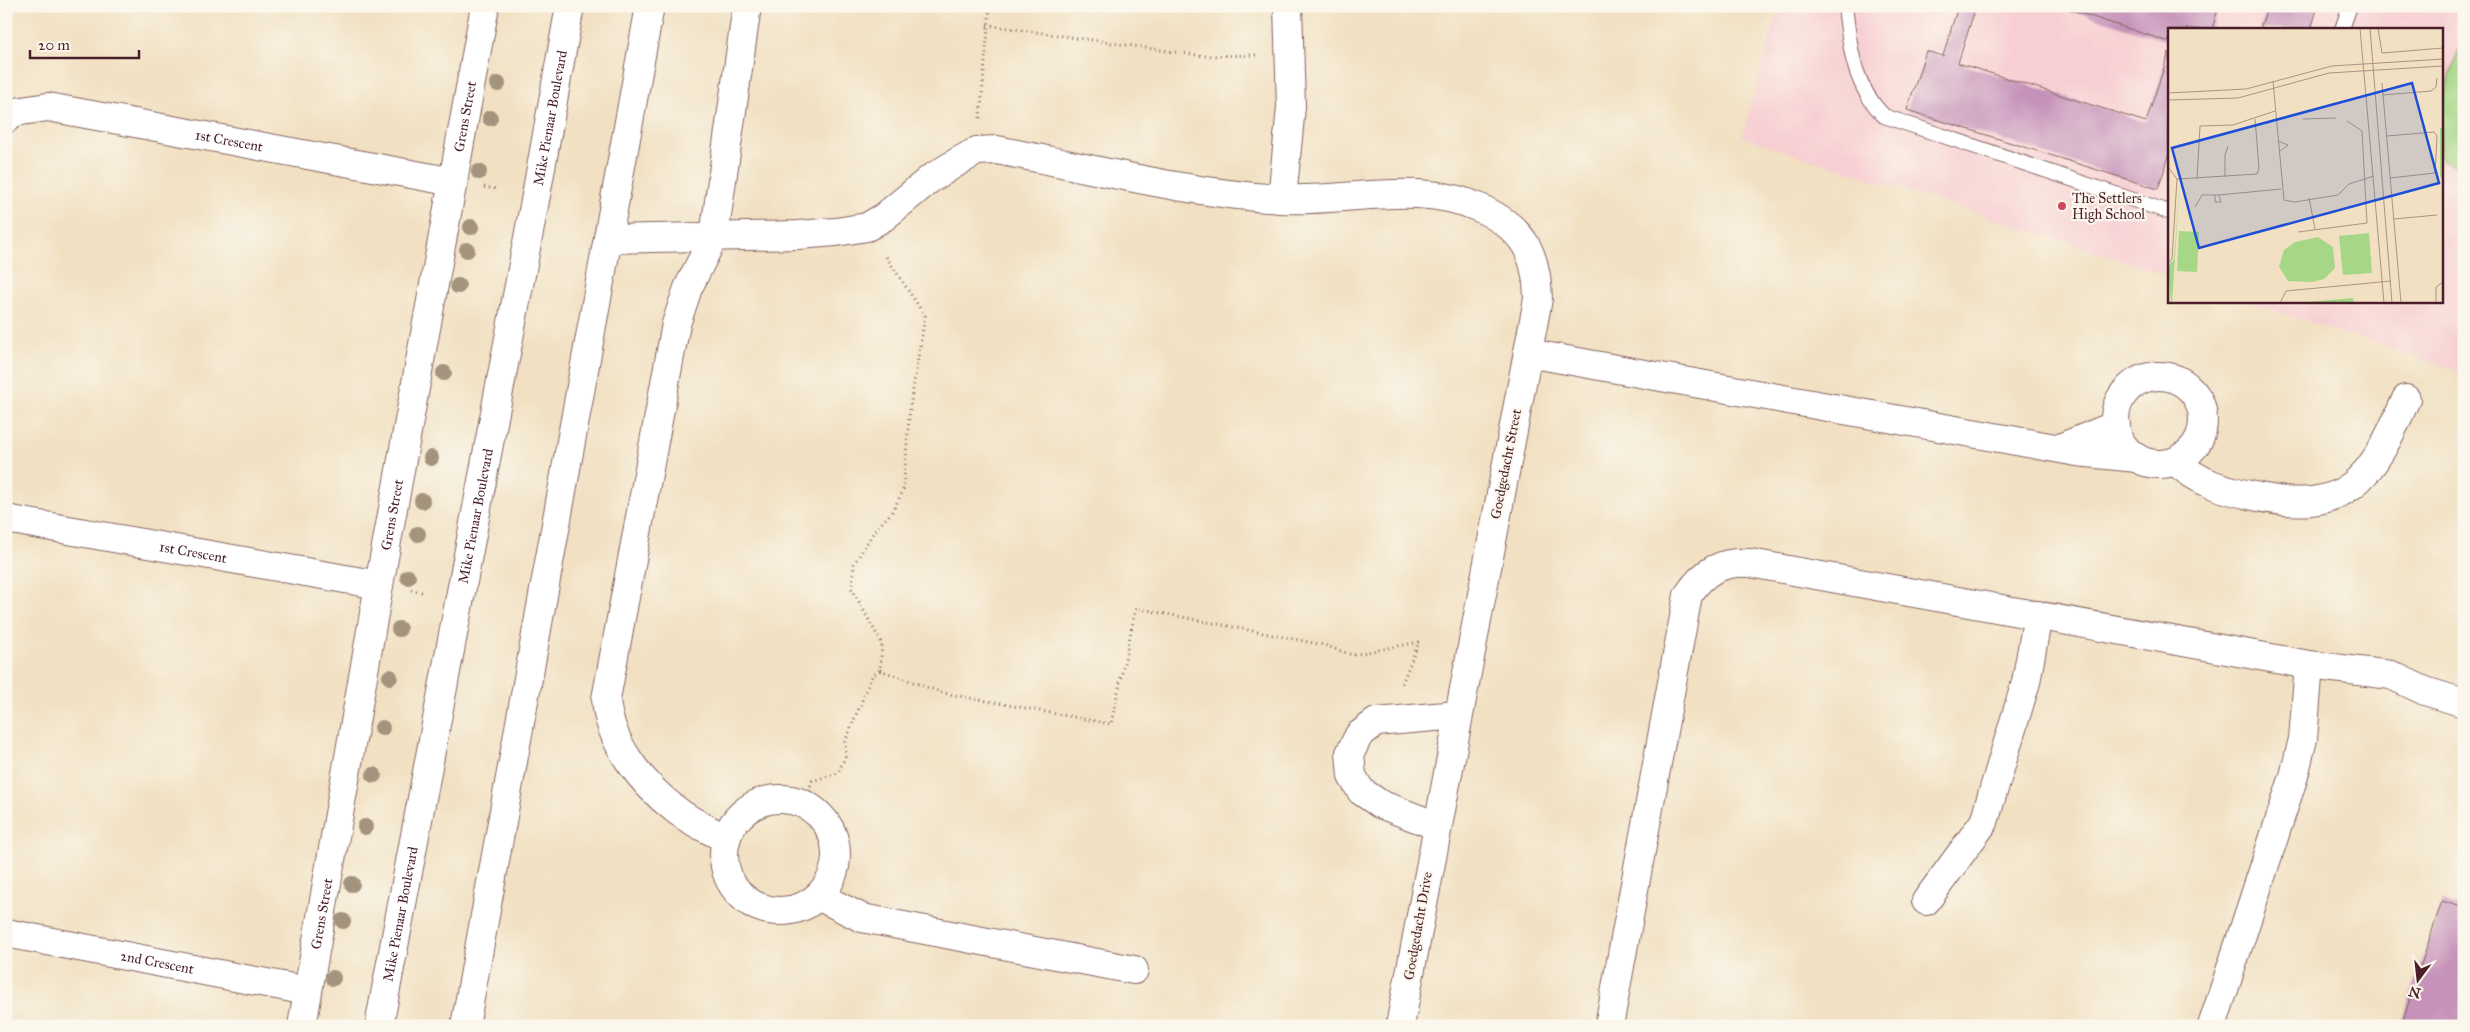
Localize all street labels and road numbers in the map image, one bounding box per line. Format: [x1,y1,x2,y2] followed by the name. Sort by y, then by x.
[529,49,570,187] street label: Mike Pienaar Boulevard
[450,80,480,153] street label: Grens Street
[194,126,264,155] street label: 1st Crescent
[1487,407,1525,521] street label: Goedgedacht Street
[454,447,496,585] street label: Mike Pienaar Boulevard
[377,478,407,552] street label: Grens Street
[158,538,228,566] street label: 1st Crescent
[379,845,421,983] street label: Mike Pienaar Boulevard
[1400,870,1436,981] street label: Goedgedacht Drive
[307,877,336,951] street label: Grens Street
[119,947,195,977] street label: 2nd Crescent

